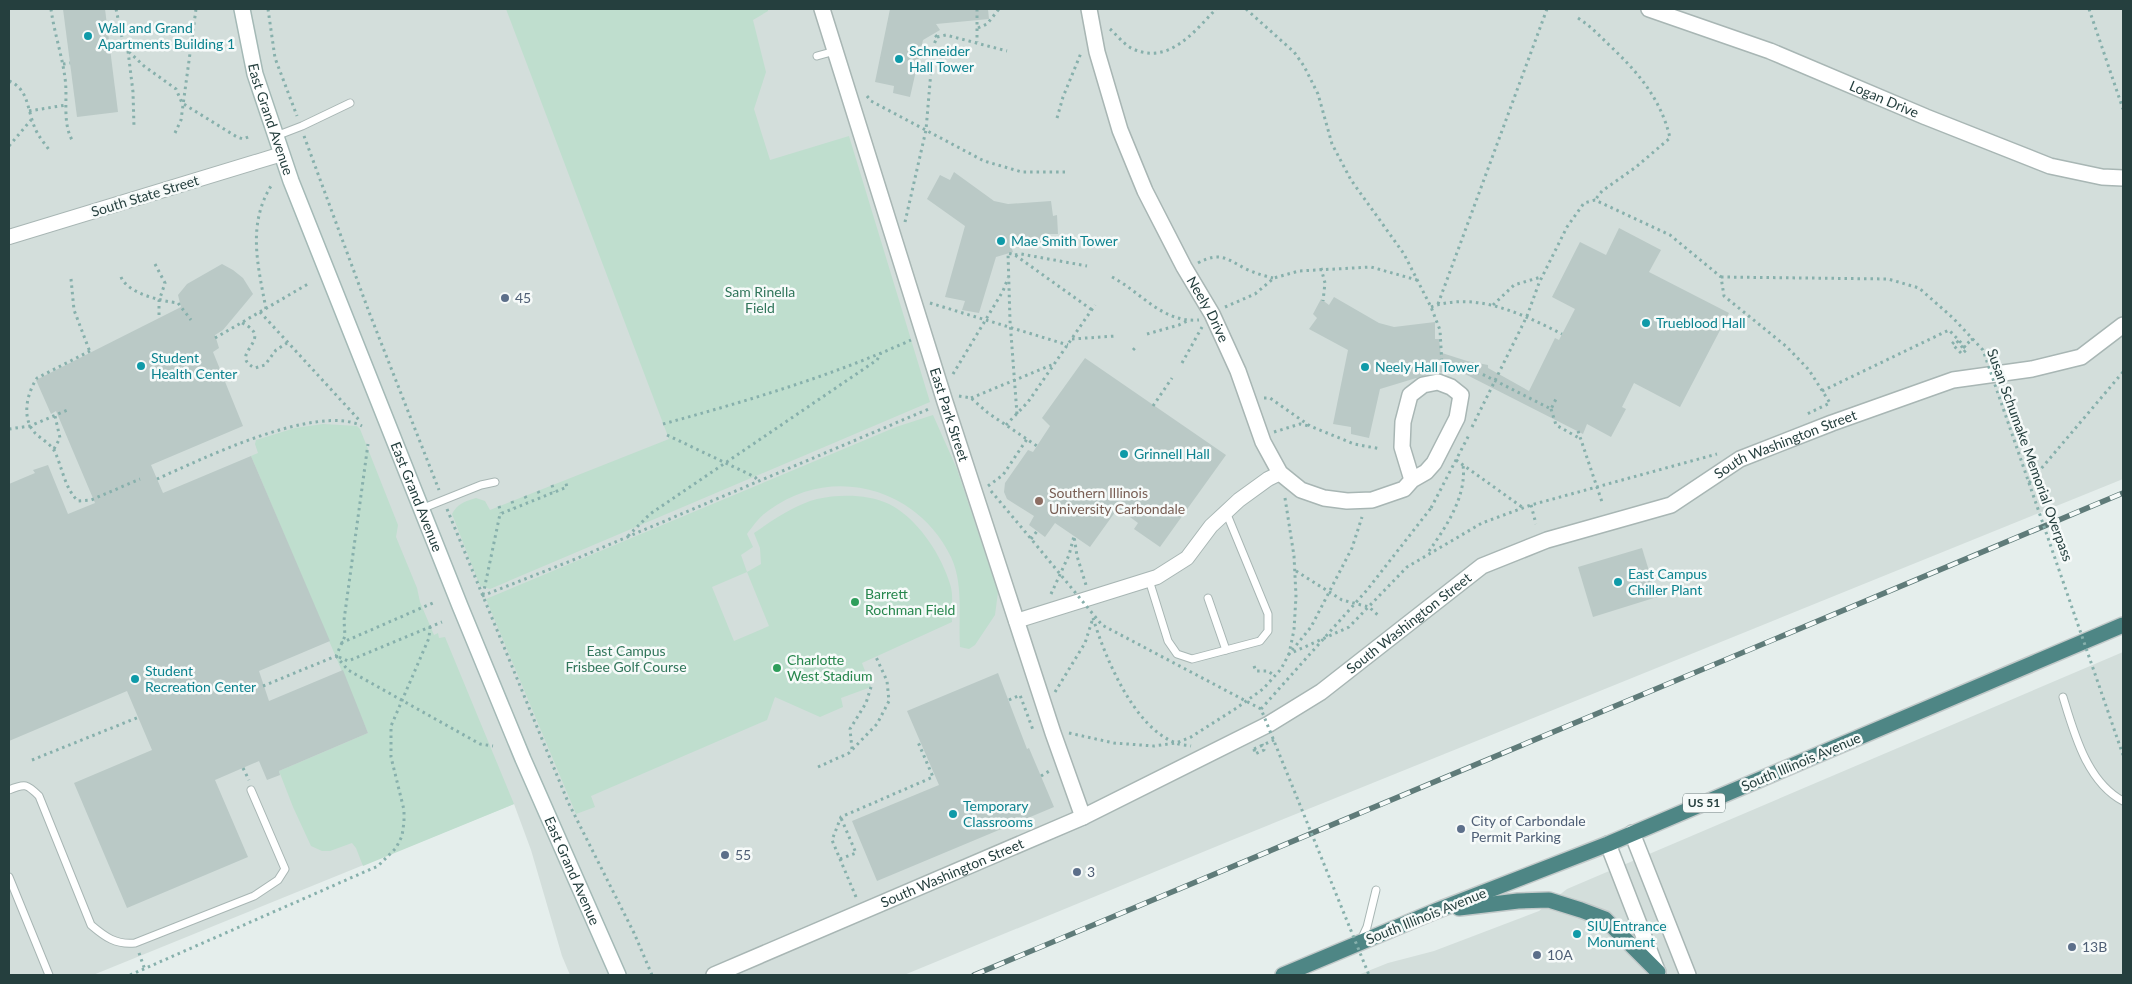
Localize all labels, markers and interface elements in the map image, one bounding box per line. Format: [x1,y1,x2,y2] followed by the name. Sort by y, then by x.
[98,19,235,52] place label: Wall and Grand Apartments Building 1
[82,30,94,42] marker: Wall and Grand Apartments Building 1
[909,42,974,75] place label: Schneider Hall Tower
[893,53,905,65] marker: Schneider Hall Tower
[245,62,297,177] street label: East Grand Avenue
[1847,77,1922,121] street label: Logan Drive
[89,171,201,220] street label: South State Street
[1011,232,1118,249] place label: Mae Smith Tower
[995,235,1007,247] marker: Mae Smith Tower
[1183,273,1233,345] street label: Neely Drive
[725,283,795,316] park label: Sam Rinella Field
[515,289,531,306] place label: 45
[499,292,511,304] marker: 45
[1656,314,1746,331] place label: Trueblood Hall
[1640,317,1652,329] marker: Trueblood Hall
[1984,346,2077,564] street label: Susan Schumake Memorial Overpass
[151,349,237,382] place label: Student Health Center
[1375,358,1479,375] place label: Neely Hall Tower
[135,360,147,372] marker: Student Health Center
[1359,361,1371,373] marker: Neely Hall Tower
[927,365,973,463] street label: East Park Street
[1710,406,1859,482] street label: South Washington Street
[388,439,447,554] street label: East Grand Avenue
[1134,445,1210,462] place label: Grinnell Hall
[1118,448,1130,460] marker: Grinnell Hall
[1049,484,1185,517] place label: Southern Illinois University Carbondale
[1033,495,1045,507] marker: Southern Illinois University Carbondale
[1628,565,1707,598] place label: East Campus Chiller Plant
[1343,569,1474,677] street label: South Washington Street
[1612,576,1624,588] marker: East Campus Chiller Plant
[865,585,955,618] place label: Barrett Rochman Field
[849,596,861,608] marker: Barrett Rochman Field
[565,642,687,675] park label: East Campus Frisbee Golf Course
[787,651,873,684] place label: Charlotte West Stadium
[145,662,256,695] place label: Student Recreation Center
[771,662,783,674] marker: Charlotte West Stadium
[129,673,141,685] marker: Student Recreation Center
[1739,729,1863,794] street label: South Illinois Avenue
[1683,794,1725,812] road number: US 51
[963,797,1033,830] place label: Temporary Classrooms
[947,808,959,820] marker: Temporary Classrooms
[1471,812,1586,845] place label: City of Carbondale Permit Parking
[541,814,604,927] street label: East Grand Avenue
[1455,823,1467,835] marker: City of Carbondale Permit Parking
[878,834,1026,911] street label: South Washington Street
[735,846,751,863] place label: 55
[719,849,731,861] marker: 55
[1087,863,1095,880] place label: 3
[1071,866,1083,878] marker: 3
[1363,884,1488,947] street label: South Illinois Avenue
[1587,917,1667,950] place label: SIU Entrance Monument
[1571,928,1583,940] marker: SIU Entrance Monument
[2082,938,2107,955] place label: 13B
[2066,941,2078,953] marker: 13B
[1547,946,1573,963] place label: 10A
[1531,949,1543,961] marker: 10A

